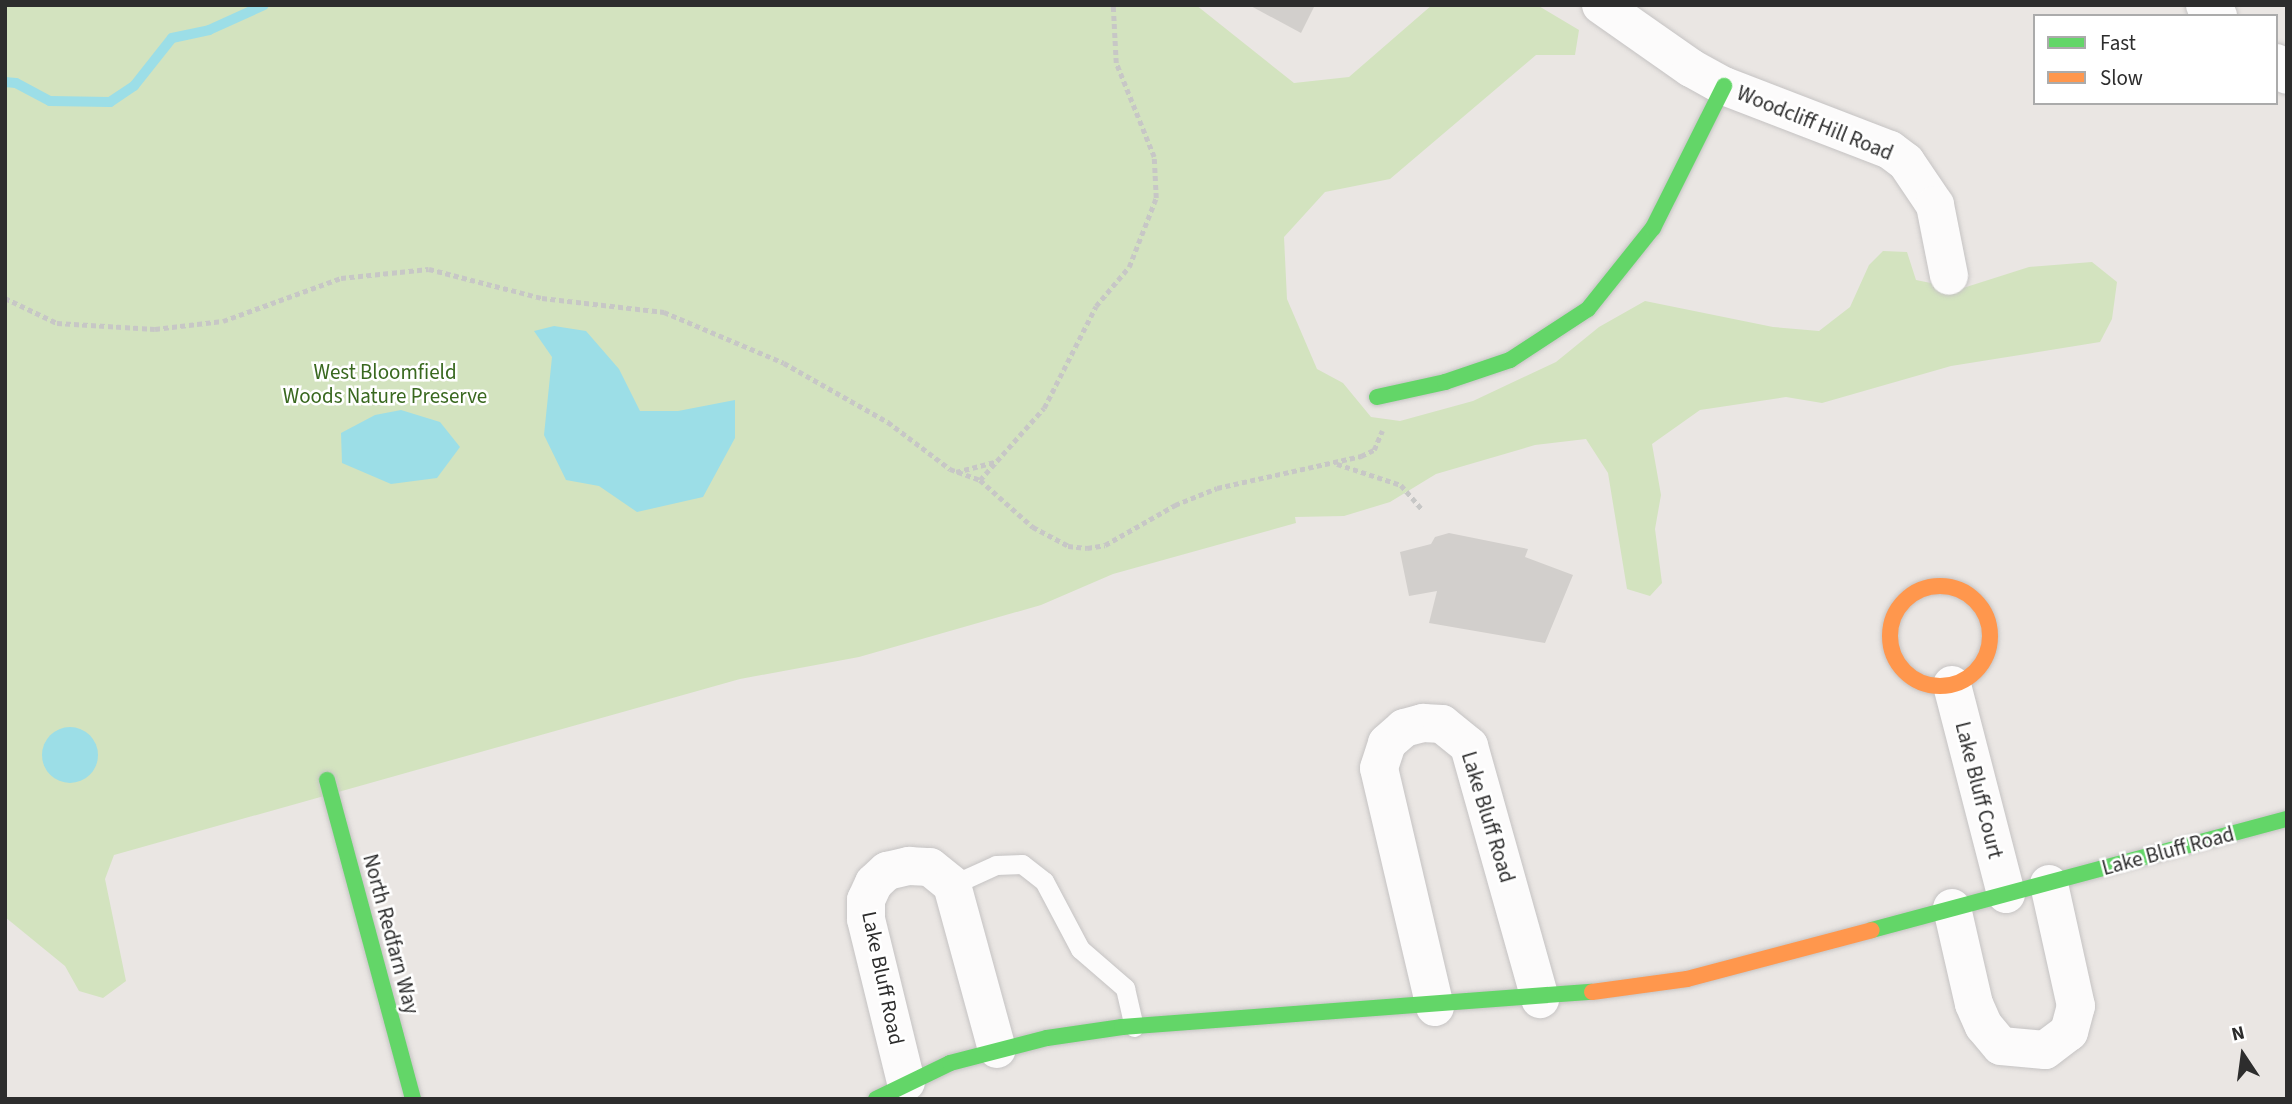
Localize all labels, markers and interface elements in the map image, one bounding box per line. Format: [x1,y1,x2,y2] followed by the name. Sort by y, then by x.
[2033,14,2278,105] legend
[2100,28,2136,58] text: Fast
[2100,63,2143,93] text: Slow
[1733,80,1897,166] street label: Woodcliff Hill Road
[283,359,487,409] park label: West Bloomfield Woods Nature Preserve
[1950,719,2008,861] street label: Lake Bluff Court
[1456,748,1520,886] street label: Lake Bluff Road
[2099,821,2237,881] street label: Lake Bluff Road
[358,851,424,1017] street label: North Redfarn Way
[857,909,909,1047] street label: Lake Bluff Road
[2229,1019,2247,1049] text: N
[2208,1020,2278,1090] north arrow

